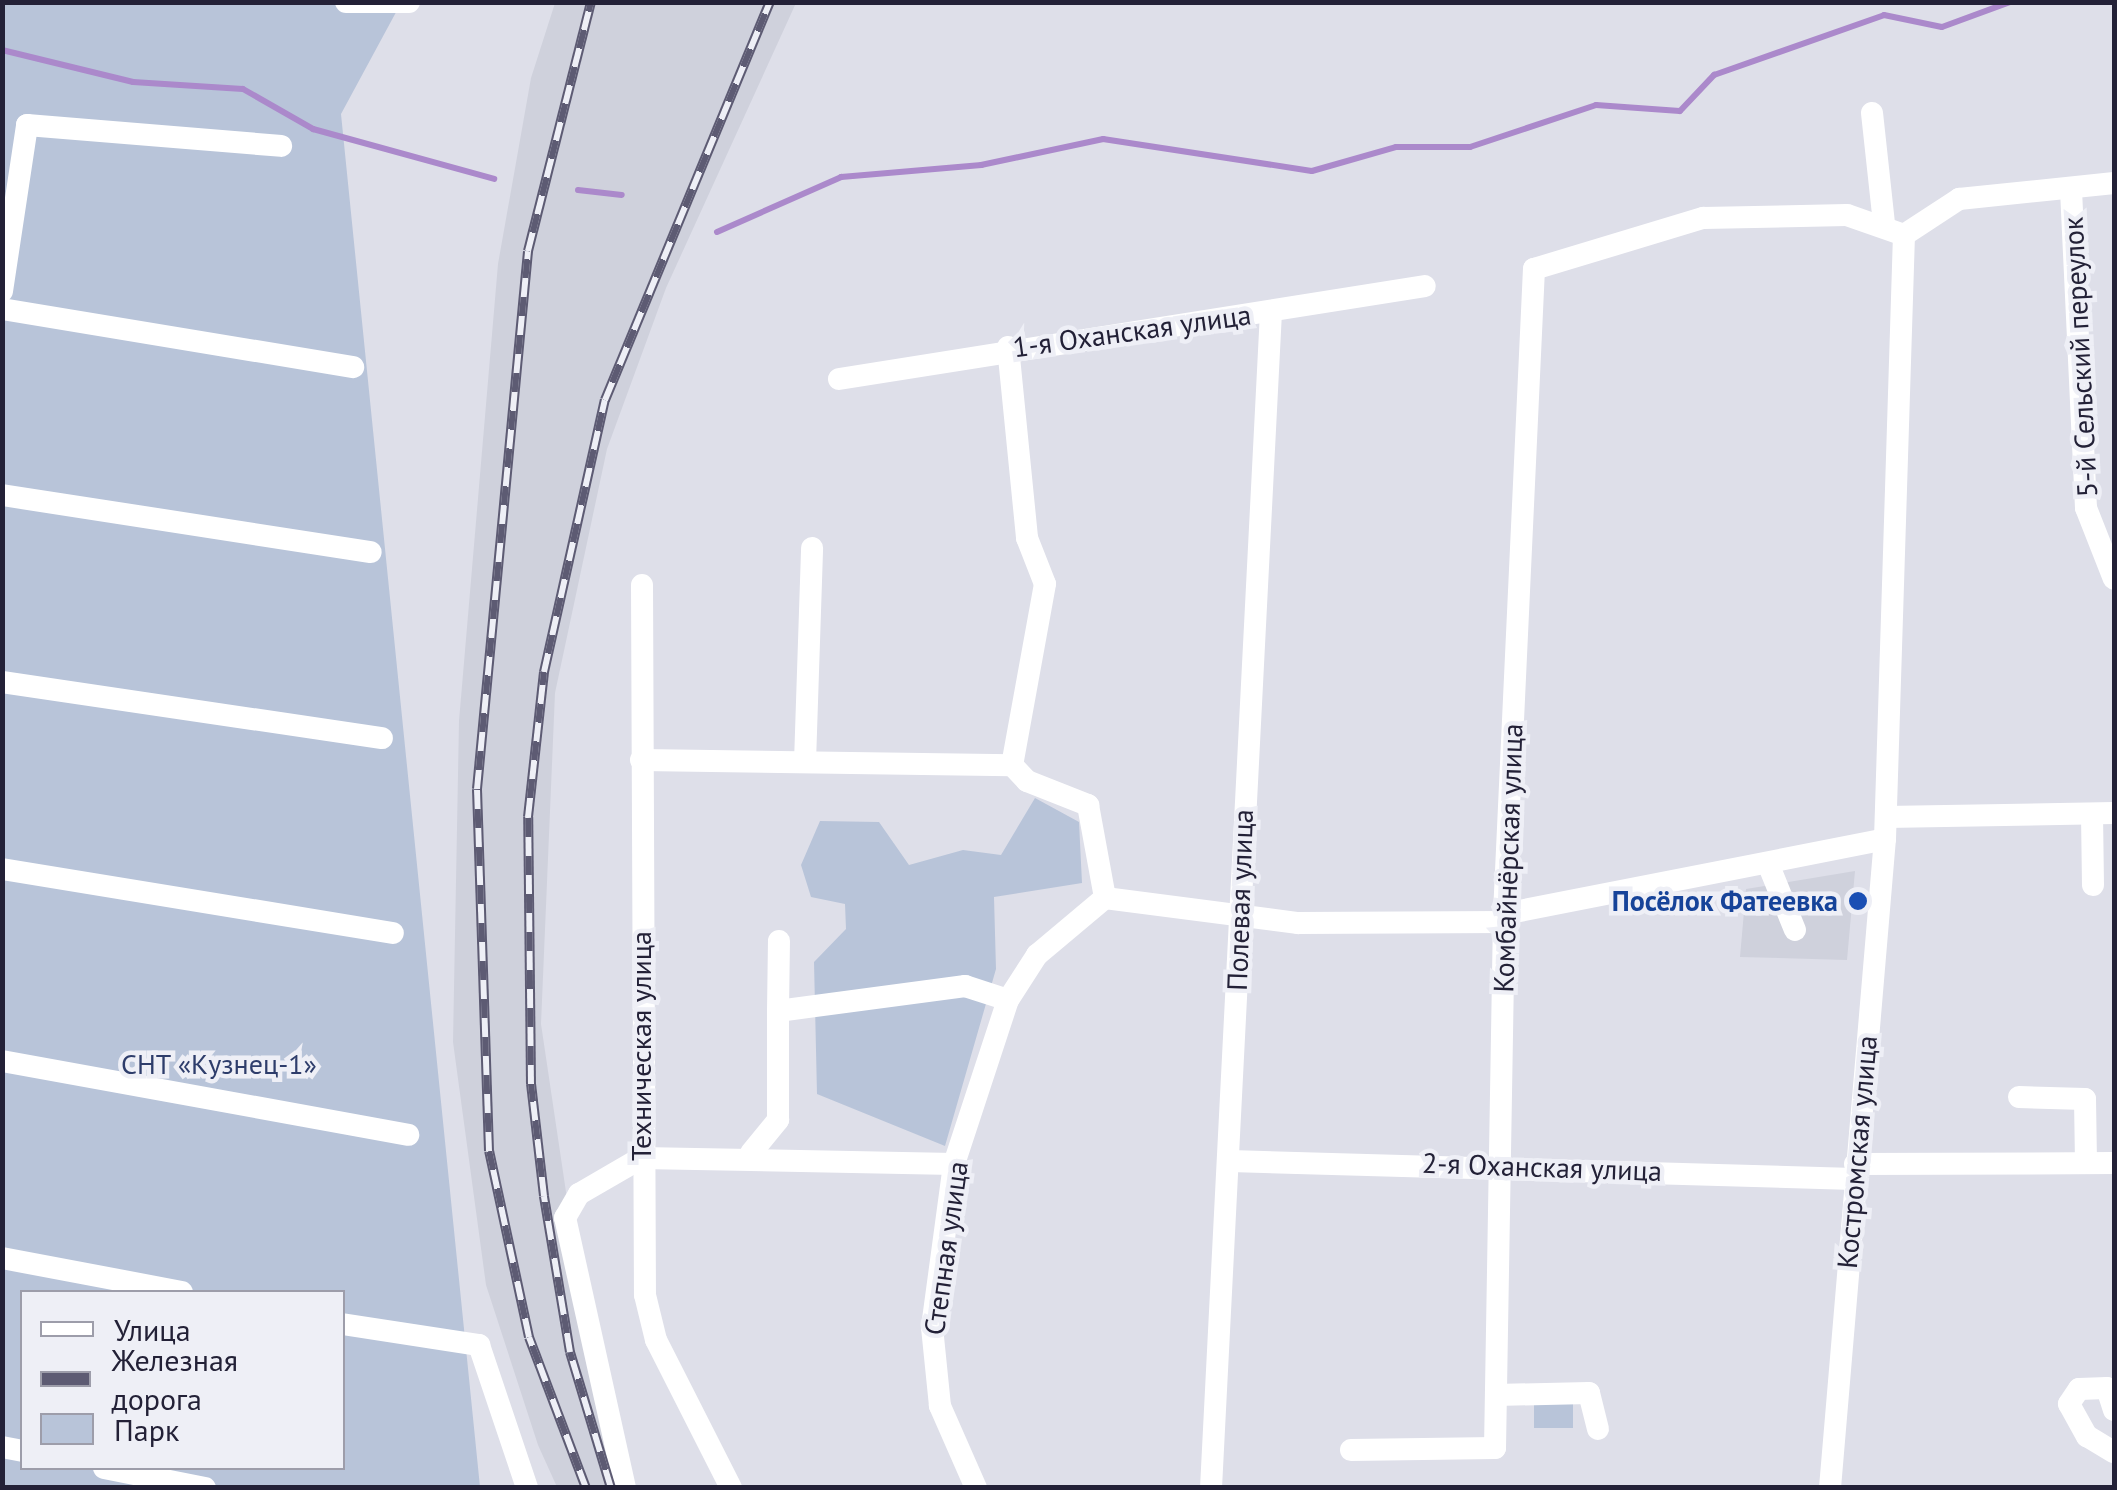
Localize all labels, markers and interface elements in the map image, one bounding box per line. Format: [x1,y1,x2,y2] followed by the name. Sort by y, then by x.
[2056,216,2104,498] street label: 5-й Сельский переулок
[1011,298,1253,364] street label: 1-я Оханская улица
[1487,723,1529,993] street label: Комбайнёрская улица
[1220,809,1260,991] street label: Полевая улица
[1611,884,1838,918] place label: Посёлок Фатеевка
[1847,890,1869,912] marker: Посёлок Фатеевка
[624,931,658,1161] street label: Техническая улица
[1830,1034,1884,1270] street label: Костромская улица
[120,1047,318,1081] park label: СНТ «Кузнец-1»
[1422,1146,1662,1188] street label: 2-я Оханская улица
[917,1159,975,1337] street label: Степная улица
[20,1290,345,1470] legend
[114,1310,191,1349] text: Улица
[111,1340,238,1418] text: Железная дорога
[114,1410,179,1449] text: Парк

